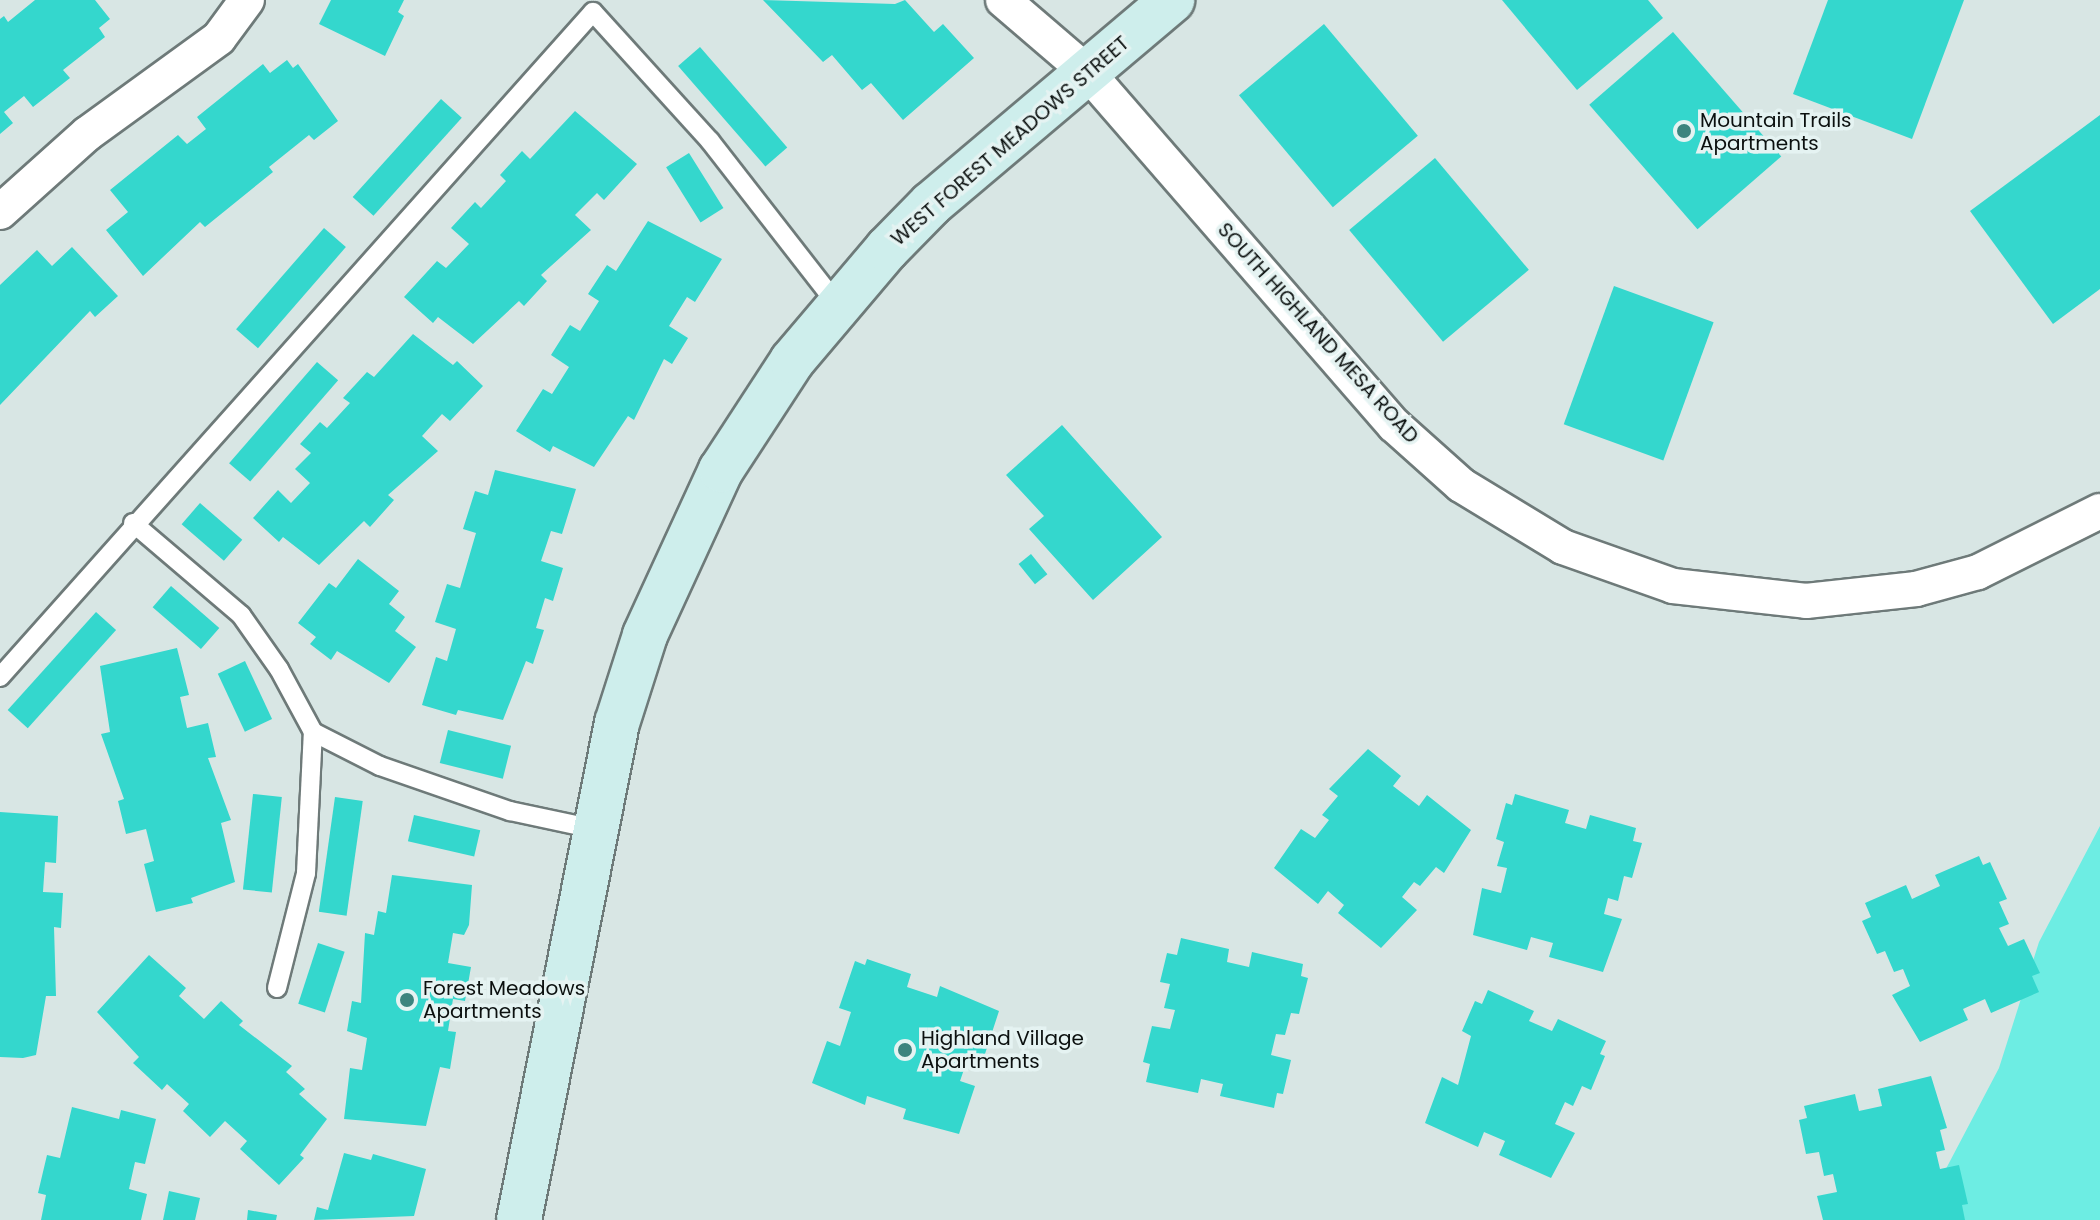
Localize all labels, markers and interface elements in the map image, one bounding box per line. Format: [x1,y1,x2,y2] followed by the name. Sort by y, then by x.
[886,31,1134,251] street label: WEST FOREST MEADOWS STREET
[1700,108,1852,155] place label: Mountain Trails Apartments
[1675,122,1693,140] marker: Mountain Trails Apartments
[1213,218,1423,448] street label: SOUTH HIGHLAND MESA ROAD
[423,976,585,1023] place label: Forest Meadows Apartments
[398,991,416,1009] marker: Forest Meadows Apartments
[921,1026,1084,1073] place label: Highland Village Apartments
[896,1041,914,1059] marker: Highland Village Apartments

